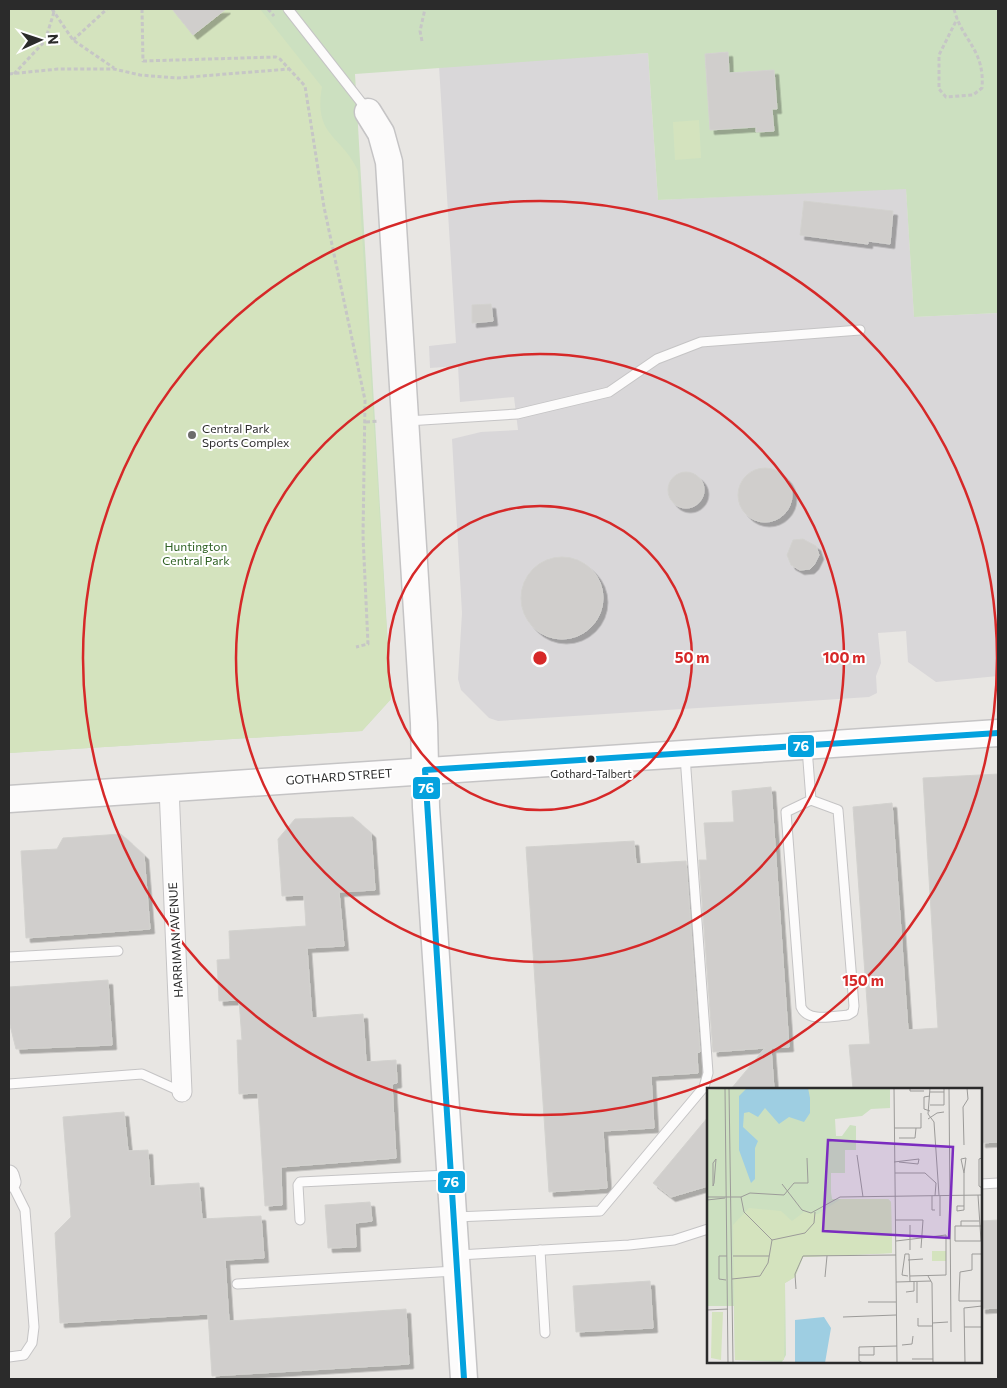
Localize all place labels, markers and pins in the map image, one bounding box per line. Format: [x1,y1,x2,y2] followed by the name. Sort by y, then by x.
[202,421,290,449] place label: Central Park Sports Complex
[186,429,198,441] marker: Central Park Sports Complex
[531,649,549,667] centre of rings
[586,754,596,764] marker: Gothard-Talbert
[550,767,632,780] place label: Gothard-Talbert

